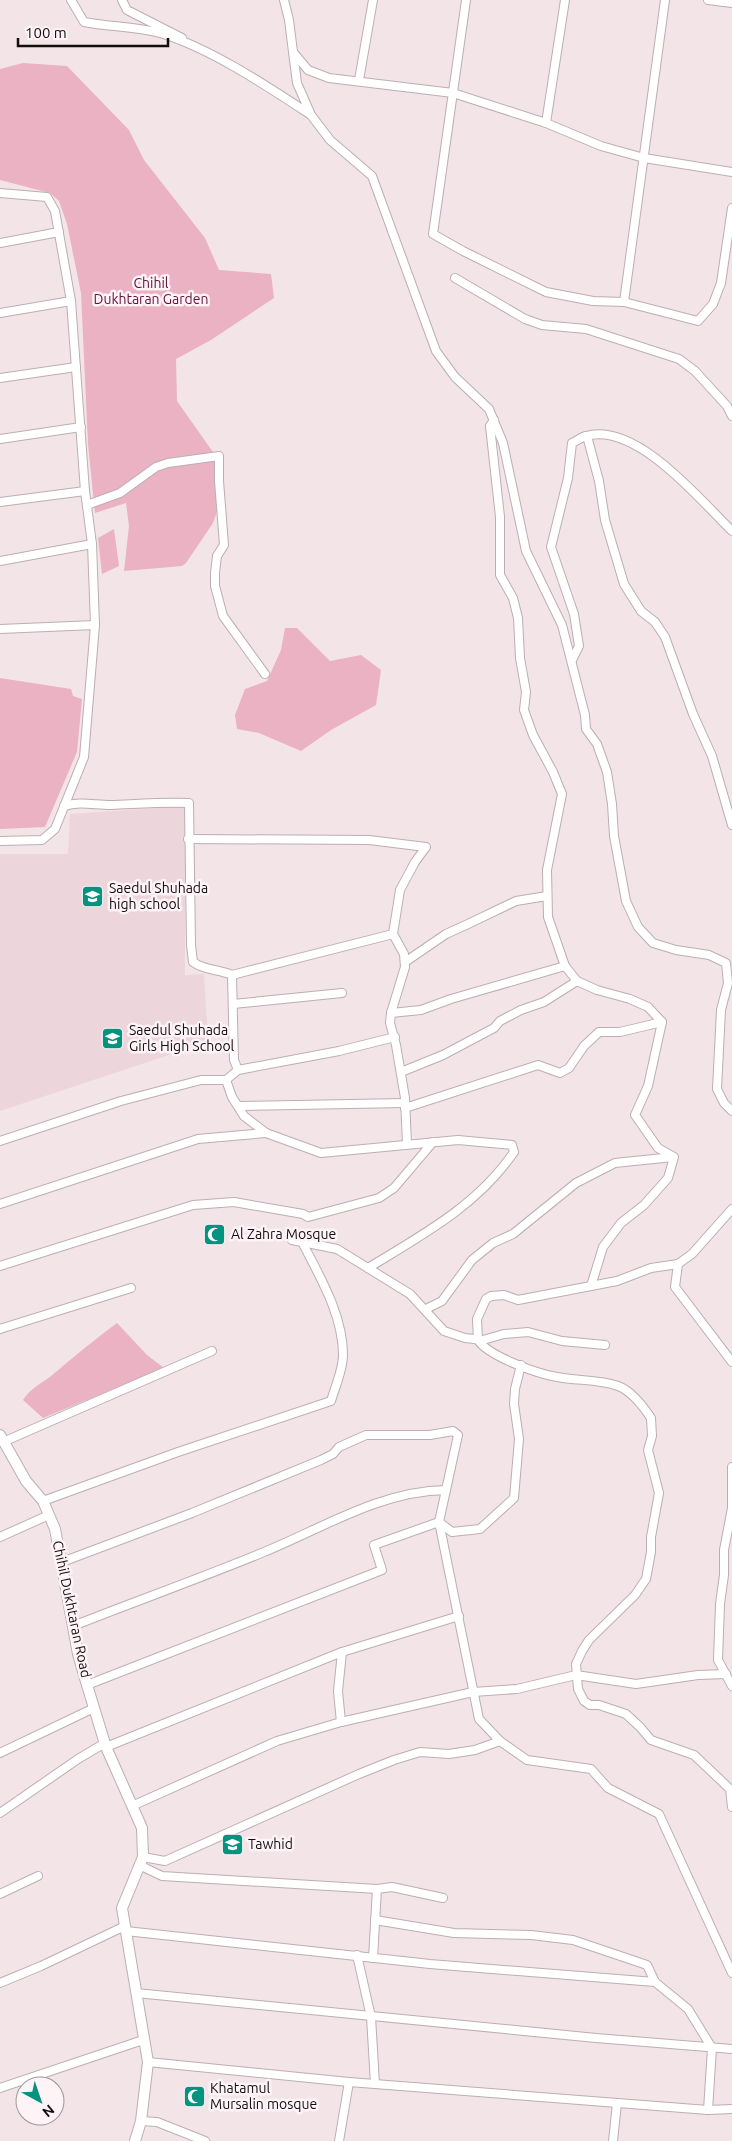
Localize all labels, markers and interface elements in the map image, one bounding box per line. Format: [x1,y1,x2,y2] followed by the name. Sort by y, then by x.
[18,15,168,47] scale bar
[25,24,67,41] text: 100 m
[94,275,208,307] park label: Chihil Dukhtaran Garden
[109,880,208,912] place label: Saedul Shuhada high school
[81,884,105,908] school or university icon: Saedul Shuhada high school
[129,1022,235,1054] place label: Saedul Shuhada Girls High School
[101,1026,125,1050] school or university icon: Saedul Shuhada Girls High School
[203,1222,227,1246] mosque icon: Al Zahra Mosque
[231,1226,336,1242] place label: Al Zahra Mosque
[50,1539,94,1679] street label: Chihil Dukhtaran Road
[220,1832,244,1856] school or university icon: Tawhid
[248,1836,293,1852] place label: Tawhid
[15,2076,65,2126] north arrow
[210,2080,317,2112] place label: Khatamul Mursalin mosque
[182,2084,206,2108] mosque icon: Khatamul Mursalin mosque
[39,2101,58,2120] text: N

